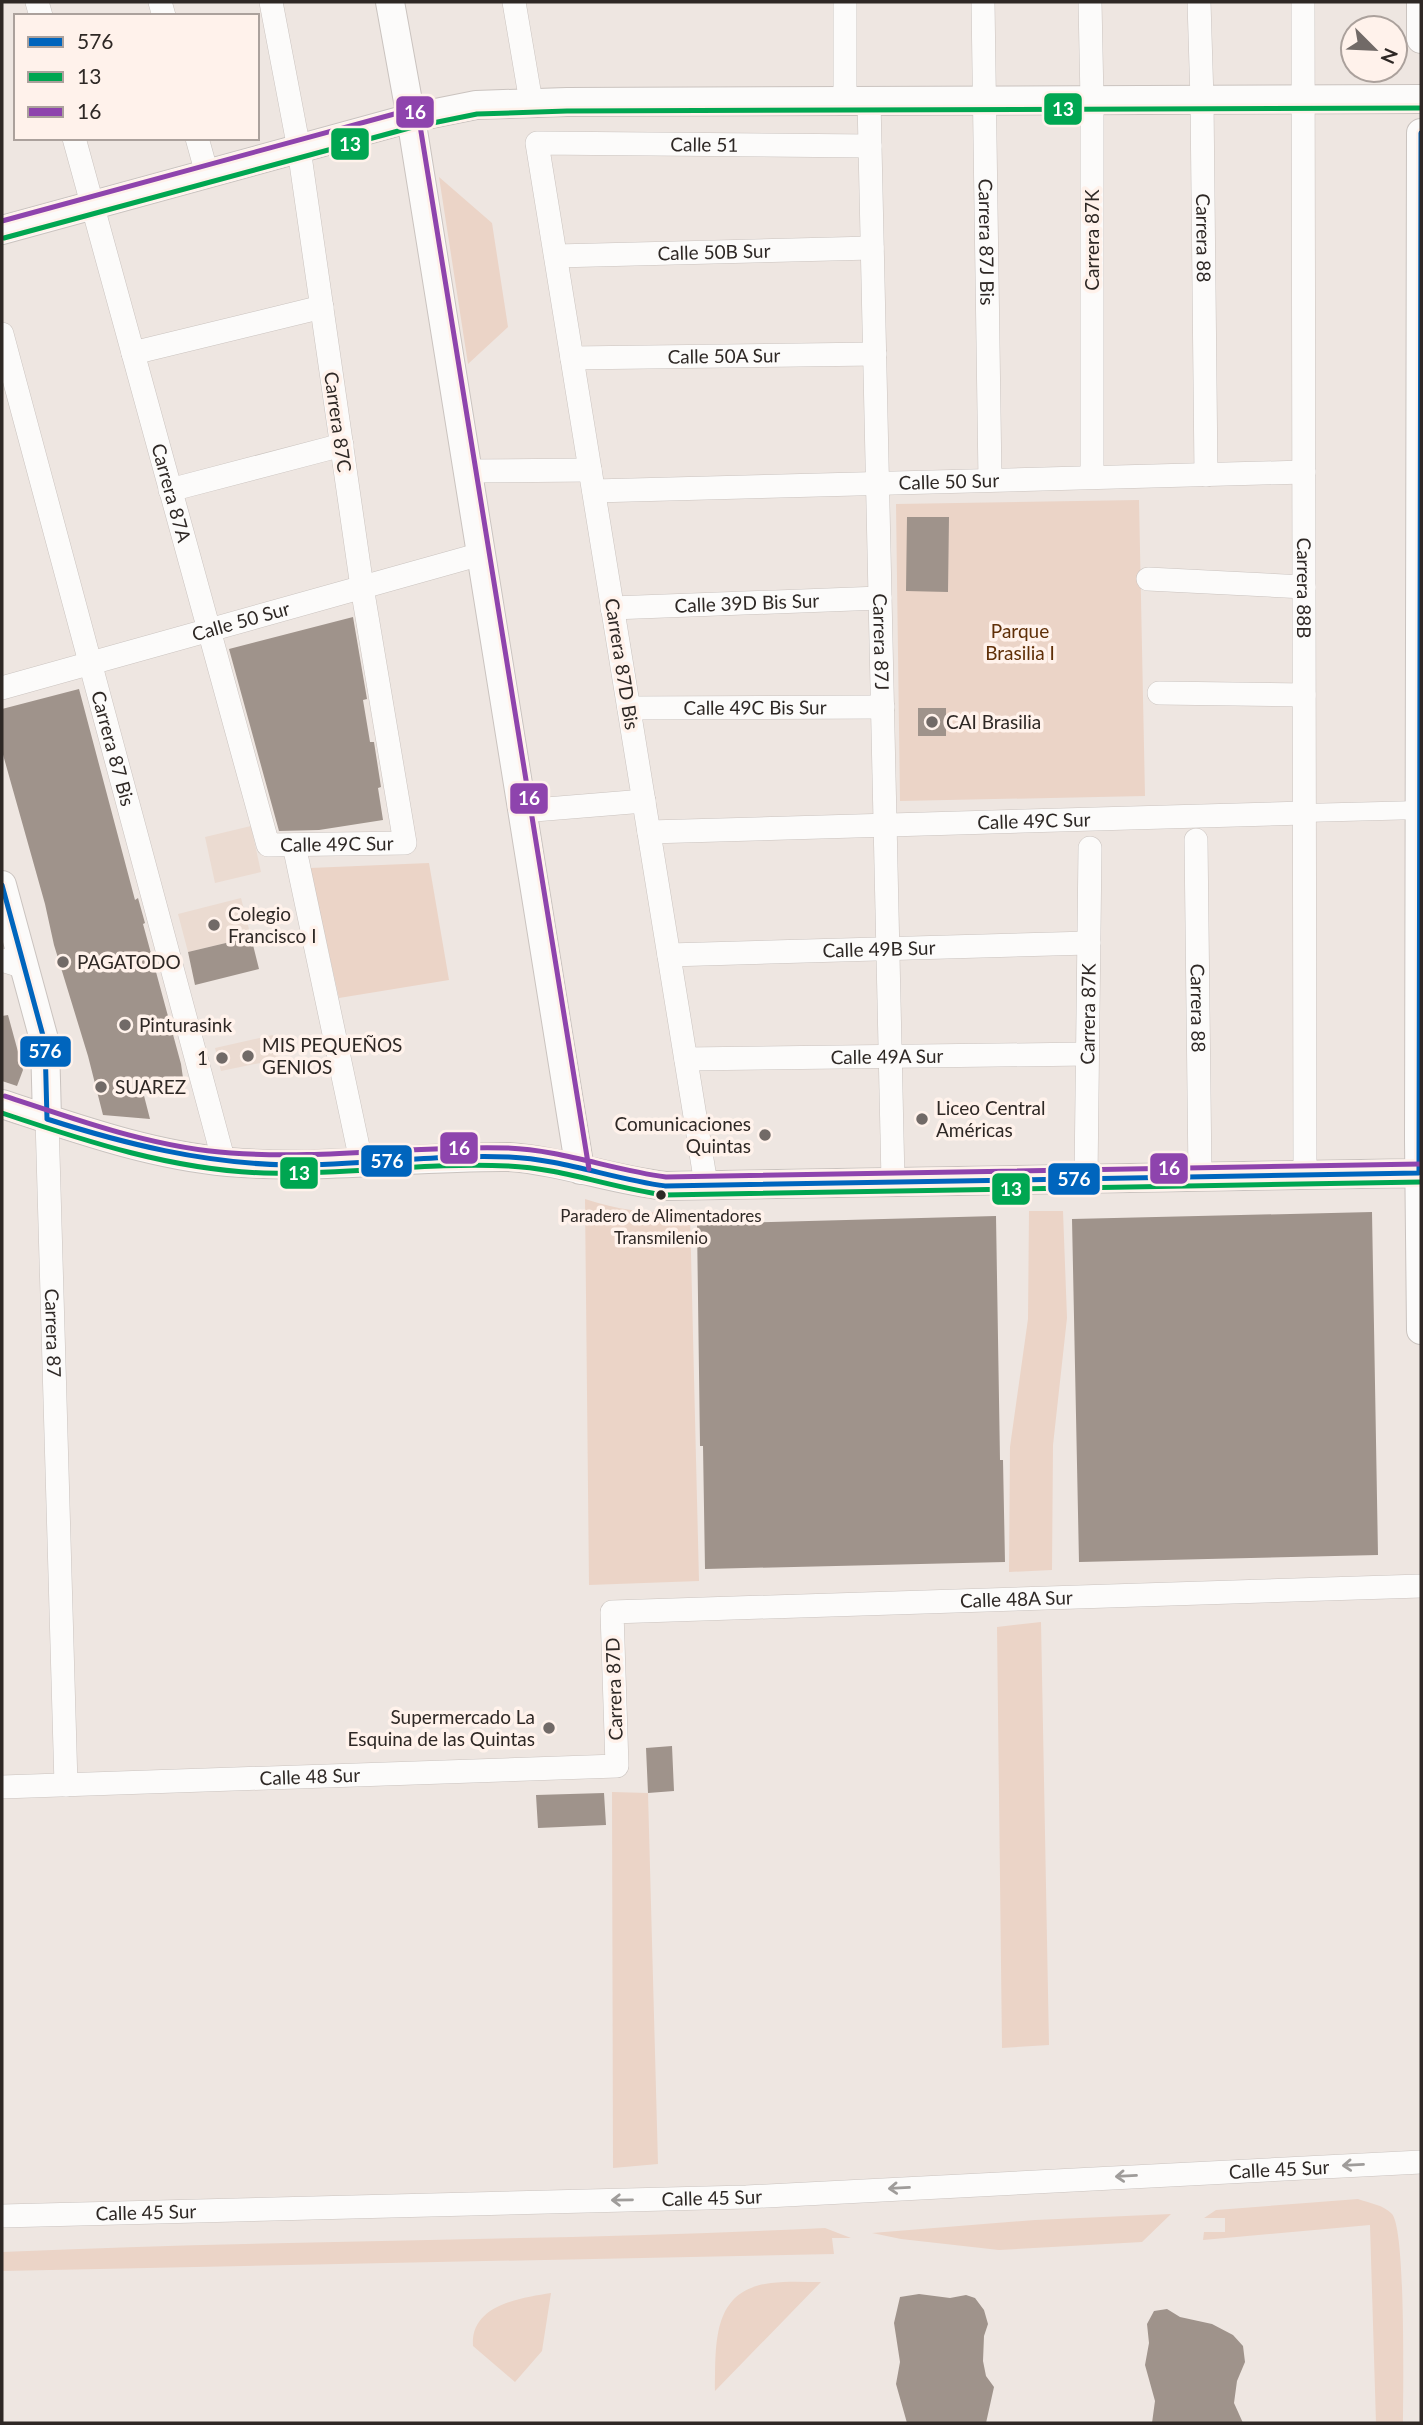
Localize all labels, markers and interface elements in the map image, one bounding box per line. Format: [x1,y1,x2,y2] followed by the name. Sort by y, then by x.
[14,14,259,140] legend
[1339,14,1409,84] north arrow
[77,28,114,53] text: 576
[1377,45,1403,67] text: N
[77,63,101,88] text: 13
[1043,92,1083,126] line badge: 13
[395,95,435,129] line badge: 16
[1052,97,1074,120] text: 13
[77,98,101,123] text: 16
[404,100,426,123] text: 16
[330,127,370,161] line badge: 13
[339,132,361,155] text: 13
[670,132,739,156] street label: Calle 51
[975,179,999,305] street label: Carrera 87J Bis
[1080,189,1103,291] street label: Carrera 87K
[1192,193,1216,282] street label: Carrera 88
[657,239,771,264] street label: Calle 50B Sur
[667,343,781,368] street label: Calle 50A Sur
[320,370,357,474] street label: Carrera 87C
[147,441,196,545] street label: Carrera 87A
[898,468,1000,494] street label: Calle 50 Sur
[1293,537,1316,639] street label: Carrera 88B
[674,588,820,617] street label: Calle 39D Bis Sur
[869,593,894,691] street label: Carrera 87J
[189,596,292,645] street label: Calle 50 Sur
[601,596,644,731] street label: Carrera 87D Bis
[985,619,1055,664] park label: Parque Brasilia I
[87,688,140,808] street label: Carrera 87 Bis
[683,695,827,719] street label: Calle 49C Bis Sur
[946,710,1041,733] place label: CAI Brasilia
[924,714,940,730] marker: CAI Brasilia
[509,782,549,815] line badge: 16
[518,786,540,809] text: 16
[977,807,1091,833] street label: Calle 49C Sur
[280,831,394,856] street label: Calle 49C Sur
[228,902,316,947] place label: Colegio Francisco I
[206,917,222,933] marker: Colegio Francisco I
[822,935,936,962] street label: Calle 49B Sur
[77,950,181,973] place label: PAGATODO
[55,954,71,970] marker: PAGATODO
[1075,963,1100,1065] street label: Carrera 87K
[1186,963,1211,1053] street label: Carrera 88
[139,1013,232,1036] place label: Pinturasink
[117,1017,133,1033] marker: Pinturasink
[262,1033,402,1078] place label: MIS PEQUEÑOS GENIOS
[19,1035,72,1068] line badge: 576
[28,1039,62,1062] text: 576
[830,1044,944,1068] street label: Calle 49A Sur
[197,1046,208,1069] place label: 1
[240,1048,256,1064] marker: MIS PEQUEÑOS GENIOS
[214,1050,230,1066] marker: 1
[115,1075,186,1098] place label: SUAREZ
[93,1079,109,1095] marker: SUAREZ
[936,1096,1045,1141] place label: Liceo Central Américas
[914,1111,930,1127] marker: Liceo Central Américas
[615,1112,751,1157] place label: Comunicaciones Quintas
[757,1127,773,1143] marker: Comunicaciones Quintas
[439,1131,479,1165] line badge: 16
[448,1136,470,1159] text: 16
[360,1144,413,1178] line badge: 576
[370,1149,404,1172] text: 576
[1149,1152,1189,1185] line badge: 16
[279,1156,319,1190] line badge: 13
[1158,1156,1180,1179] text: 16
[288,1161,310,1184] text: 13
[1047,1162,1101,1196] line badge: 576
[1057,1167,1091,1190] text: 576
[991,1172,1031,1206] line badge: 13
[1000,1177,1022,1200] text: 13
[654,1188,668,1202] marker: Paradero de Alimentadores Transmilenio
[560,1205,762,1248] place label: Paradero de Alimentadores Transmilenio
[41,1288,66,1378] street label: Carrera 87
[960,1585,1073,1612] street label: Calle 48A Sur
[600,1637,627,1741] street label: Carrera 87D
[348,1705,535,1750] place label: Supermercado La Esquina de las Quintas
[541,1720,557,1736] marker: Supermercado La Esquina de las Quintas
[259,1763,361,1789] street label: Calle 48 Sur
[1228,2155,1330,2183] street label: Calle 45 Sur
[1342,2159,1365,2172] one-way arrow
[1115,2170,1138,2183] one-way arrow
[887,2182,910,2195] one-way arrow
[661,2184,763,2210] street label: Calle 45 Sur
[611,2193,634,2207] one-way arrow
[95,2199,197,2225] street label: Calle 45 Sur

